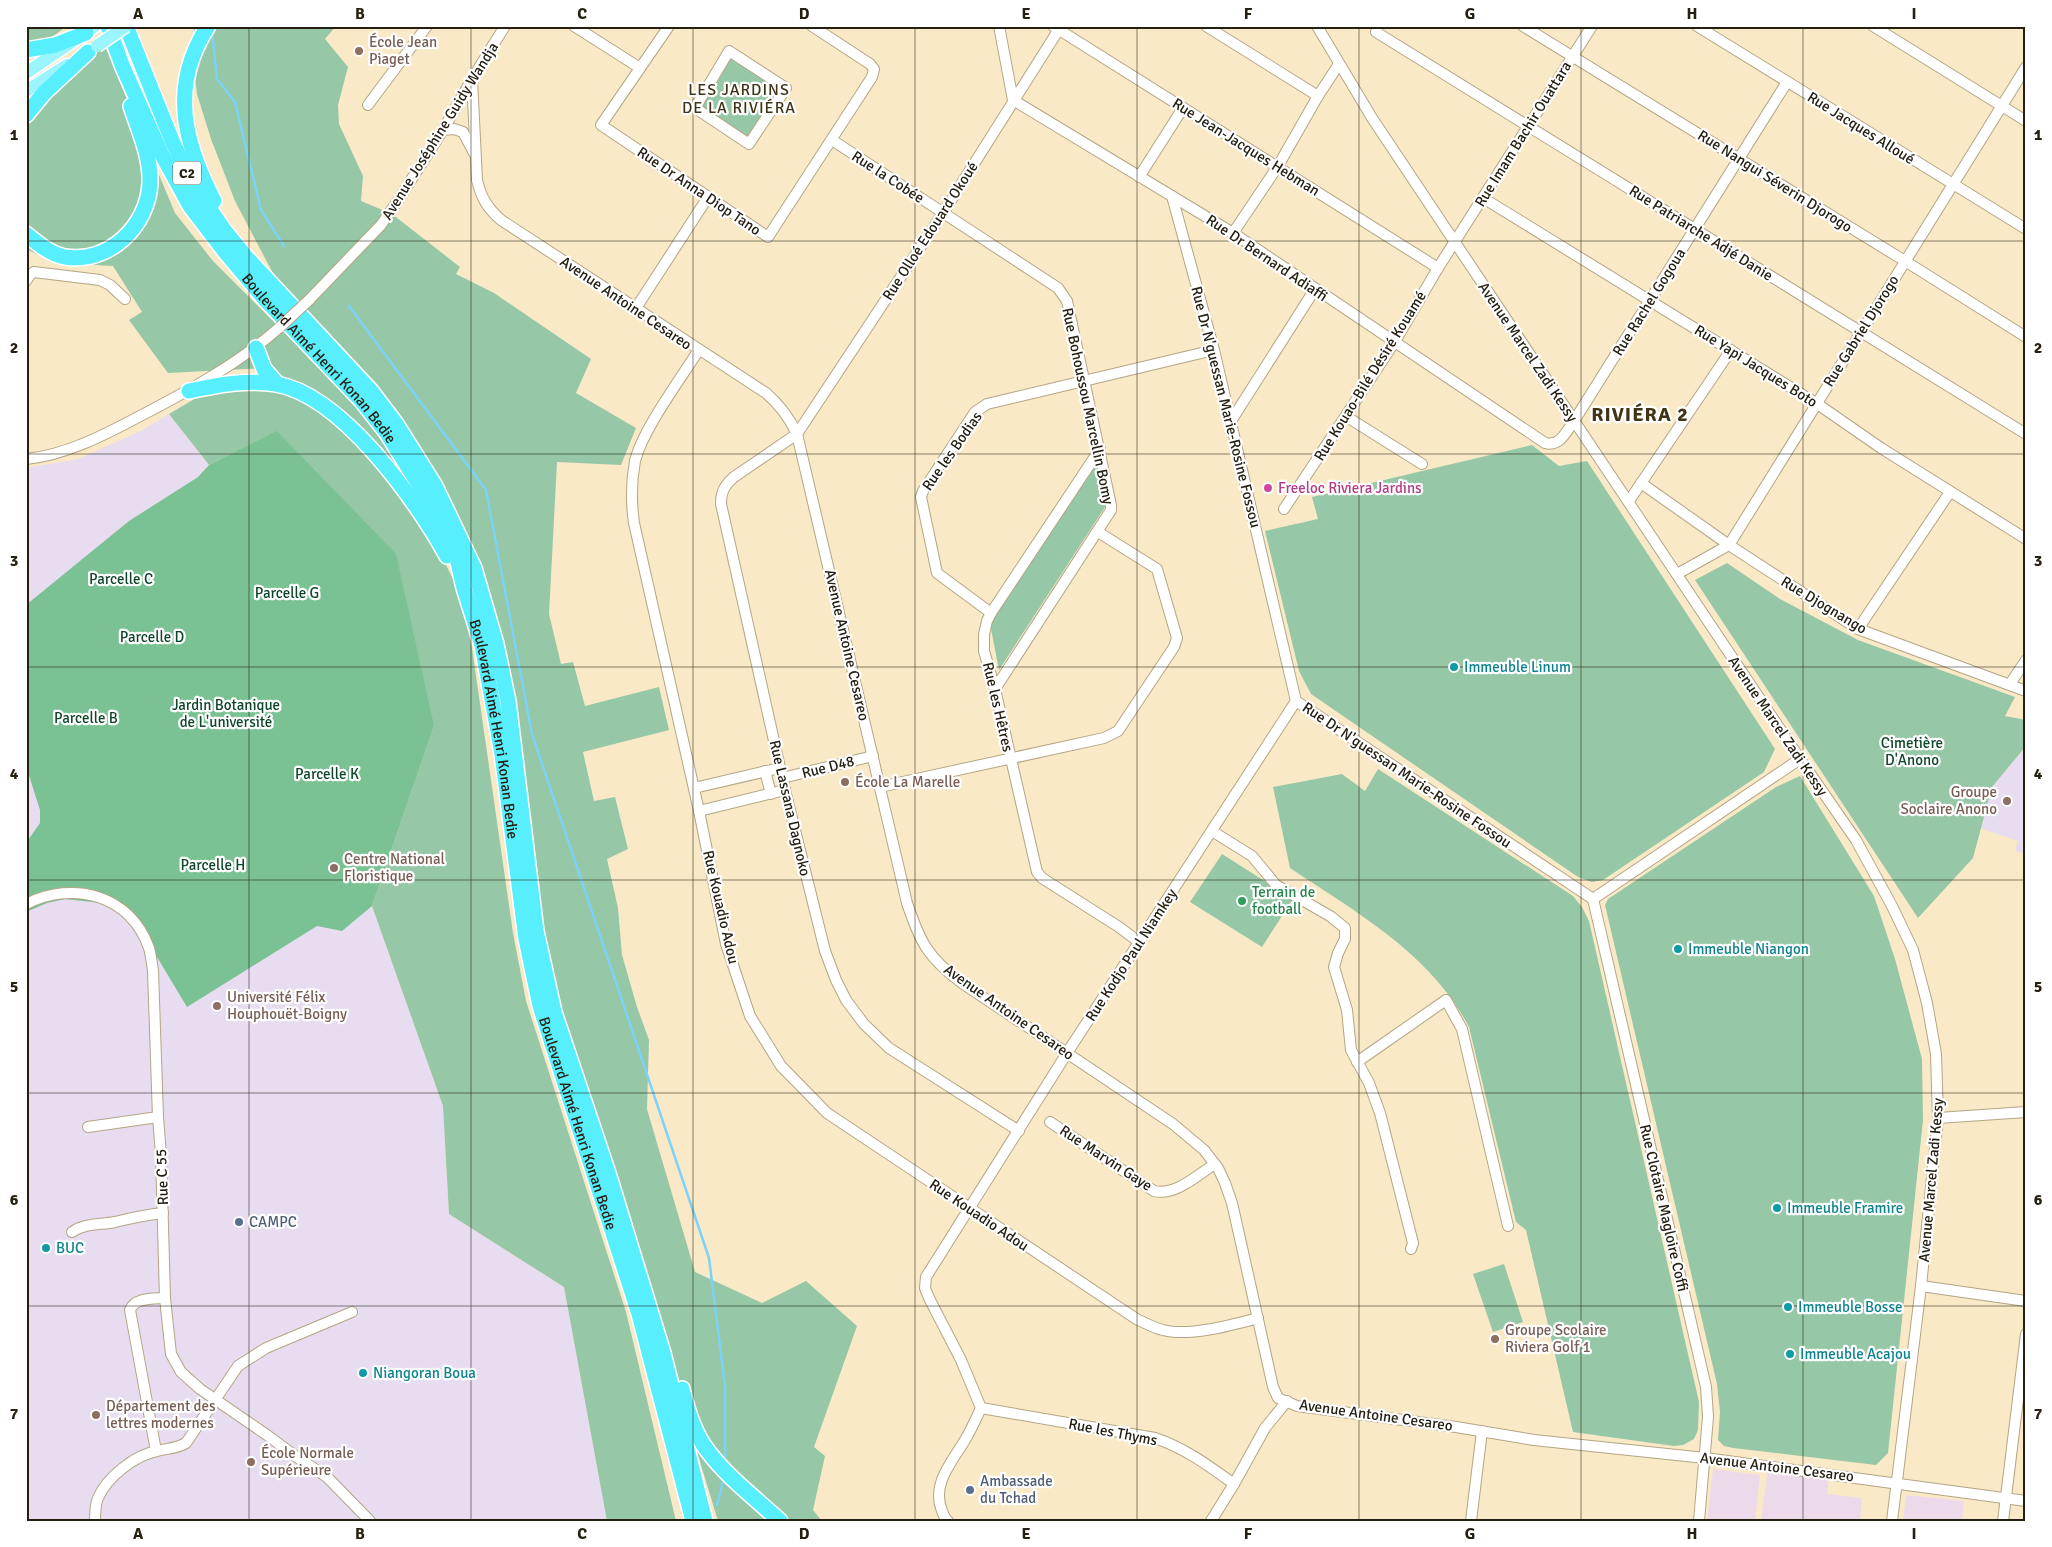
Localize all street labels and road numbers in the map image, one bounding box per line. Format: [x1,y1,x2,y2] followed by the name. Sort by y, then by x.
[378,39,502,223] street label: Avenue Joséphine Guidy Wandja
[1471,58,1575,210] street label: Rue Imam Bachir Ouattara
[1804,88,1918,168] street label: Rue Jacques Alloué
[1169,94,1323,200] street label: Rue Jean-Jacques Hebman
[1694,126,1856,236] street label: Rue Nangui Séverin Djorogo
[634,143,764,239] street label: Rue Dr Anna Diop Tano
[848,147,928,207] street label: Rue la Cobée
[878,158,982,304] street label: Rue Olloé Edouard Okoué
[173,162,201,184] road number: C2
[1626,181,1776,285] street label: Rue Patriarche Adjé Danie
[1203,211,1331,305] street label: Rue Dr Bernard Adiaffi
[1609,245,1689,359] street label: Rue Rachel Gogoua
[557,252,695,354] street label: Avenue Antoine Cesareo
[238,270,400,447] street label: Boulevard Aimé Henri Konan Bedie
[1819,272,1903,390] street label: Rue Gabriel Djorogo
[1474,279,1582,425] street label: Avenue Marcel Zadi Kessy
[1187,284,1265,530] street label: Rue Dr N'guessan Marie-Rosine Fossou
[1310,288,1430,464] street label: Rue Kouao-Bilé Désiré Kouamé
[1058,306,1118,506] street label: Rue Bohoussou Marcellin Bomy
[1691,321,1821,411] street label: Rue Yapi Jacques Boto
[918,408,986,494] street label: Rue les Bodias
[821,568,873,723] street label: Avenue Antoine Cesareo
[1778,572,1870,638] street label: Rue Djognango
[465,617,522,840] street label: Boulevard Aimé Henri Konan Bedie
[1724,653,1832,799] street label: Avenue Marcel Zadi Kessy
[979,660,1017,754] street label: Rue les Hêtres
[1299,698,1515,852] street label: Rue Dr N'guessan Marie-Rosine Fossou
[766,738,814,878] street label: Rue Lassana Dagnoko
[800,752,856,782] street label: Rue D48
[699,848,743,966] street label: Rue Kouadio Adou
[1081,885,1181,1025] street label: Rue Kodjo Paul Niamkey
[940,960,1078,1064] street label: Avenue Antoine Cesareo
[535,1015,620,1232] street label: Boulevard Aimé Henri Konan Bedie
[1915,1097,1947,1263] street label: Avenue Marcel Zadi Kessy
[1056,1121,1156,1195] street label: Rue Marvin Gaye
[1636,1123,1692,1293] street label: Rue Clotaire Magloire Coffi
[152,1149,172,1205] street label: Rue C 55
[926,1175,1032,1255] street label: Rue Kouadio Adou
[1298,1395,1454,1435] street label: Avenue Antoine Cesareo
[1067,1415,1159,1450] street label: Rue les Thyms
[1699,1449,1855,1485] street label: Avenue Antoine Cesareo

